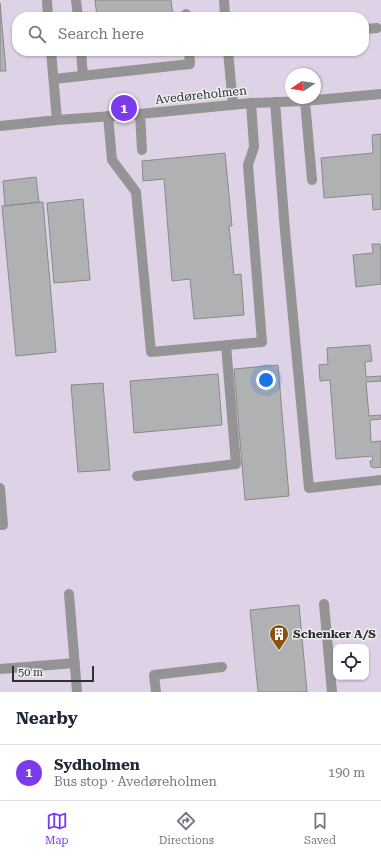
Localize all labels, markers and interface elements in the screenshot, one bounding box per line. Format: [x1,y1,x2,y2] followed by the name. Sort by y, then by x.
[12,12,369,56] search box
[26,23,48,45] icon: search
[58,25,144,43] text: Search here
[285,68,321,104] north arrow
[155,83,248,107] street label: Avedøreholmen
[111,93,137,123] pin: 1
[256,370,276,390] your location
[268,623,290,651] building icon: Schenker A/S
[293,627,376,641] place label: Schenker A/S
[333,644,369,680] map controls
[333,644,369,680] button: locate
[12,664,94,683] scale bar
[18,666,43,679] text: 50 m
[16,708,78,728] text: Nearby
[54,756,140,774] text: Sydholmen
[25,765,33,780] text: 1
[328,765,365,780] text: 190 m
[54,774,217,789] text: Bus stop · Avedøreholmen
[45,810,69,847] tab: Map
[159,810,214,847] tab: Directions
[304,810,336,847] tab: Saved

